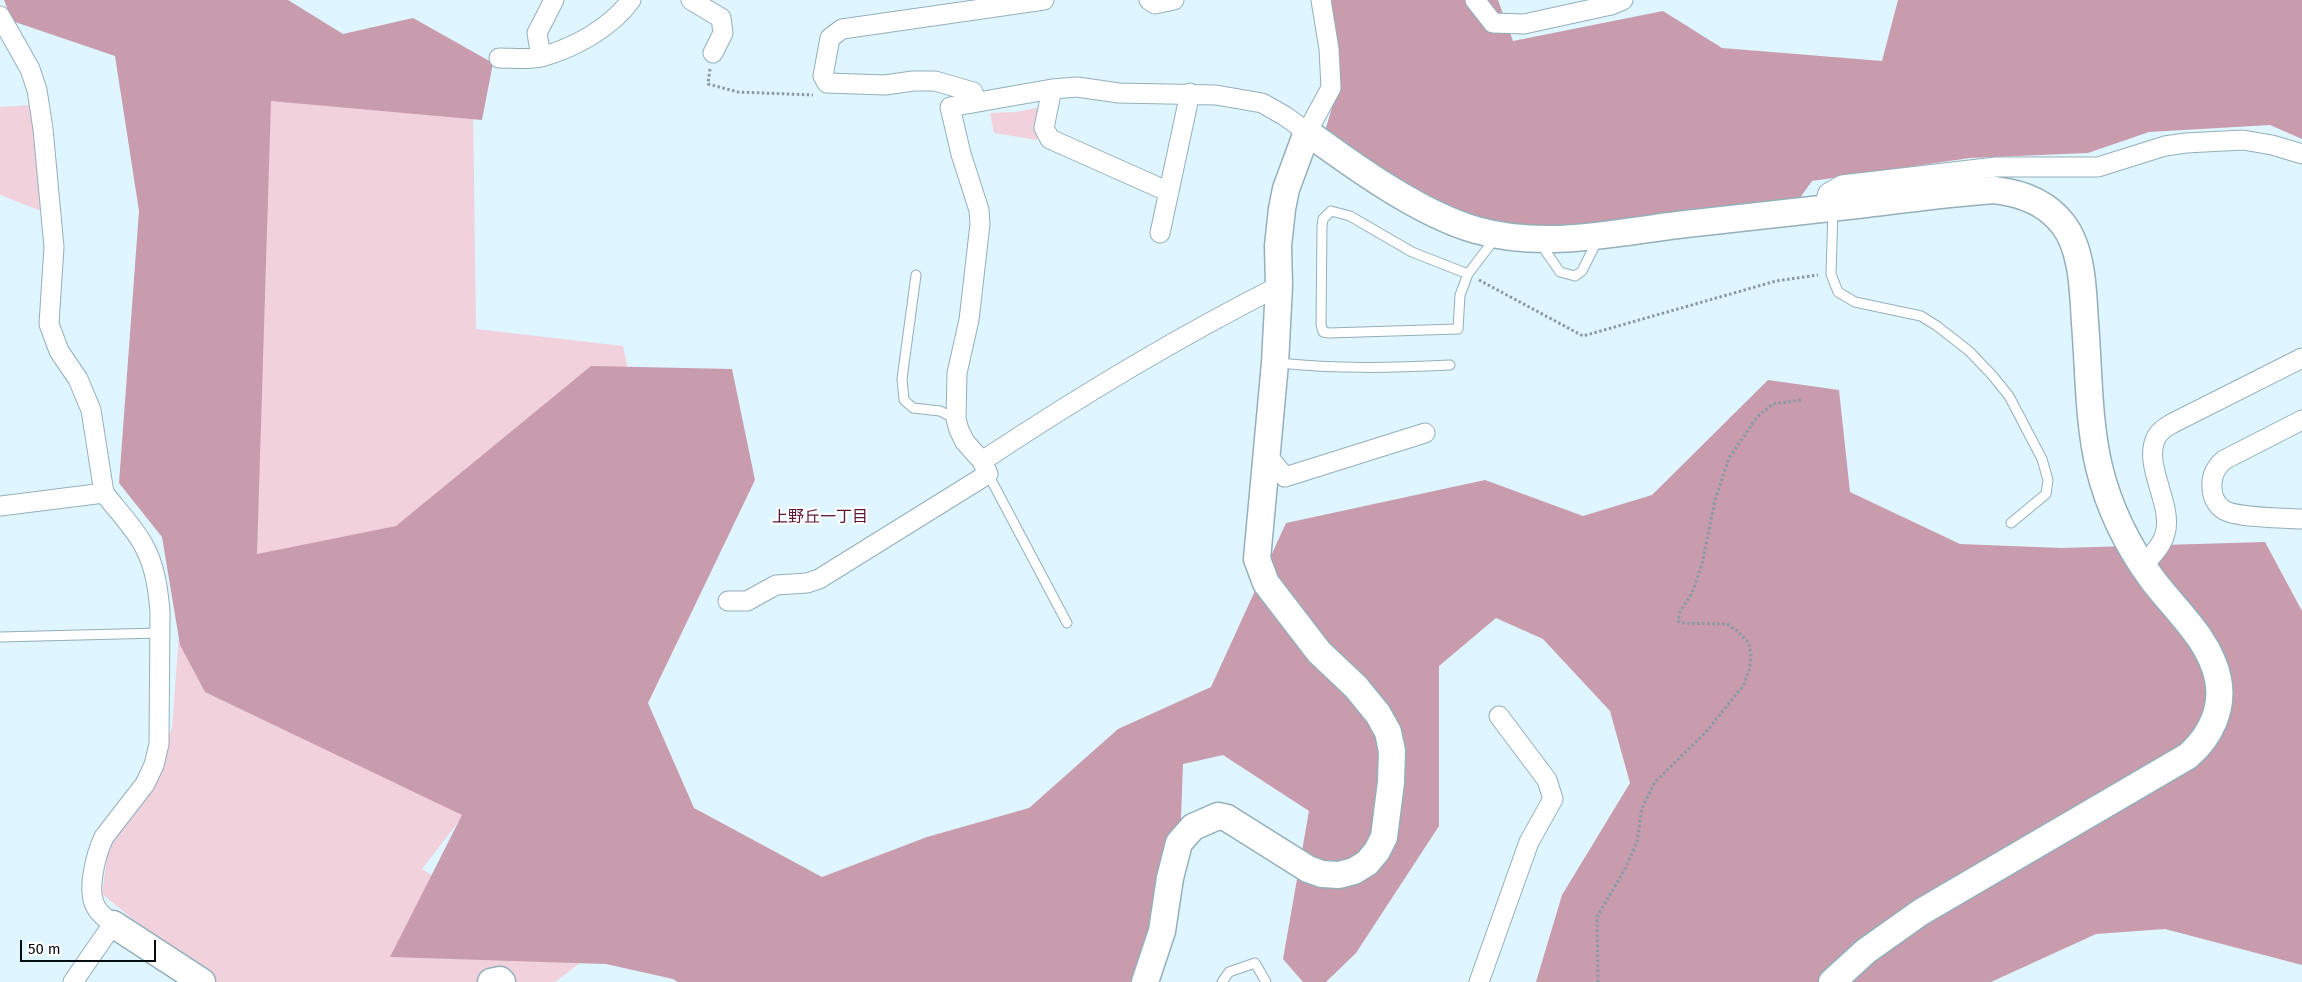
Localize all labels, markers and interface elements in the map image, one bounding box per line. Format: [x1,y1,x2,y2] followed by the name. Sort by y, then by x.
[772,508,868,528] district label: 上野丘一丁目
[22,930,159,962] scale bar
[28,940,61,958] text: 50 m

